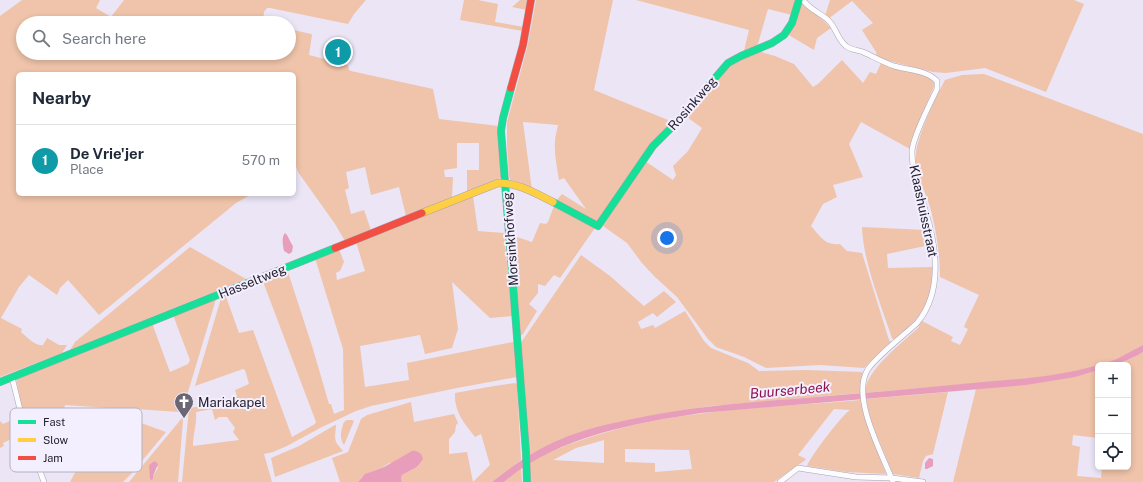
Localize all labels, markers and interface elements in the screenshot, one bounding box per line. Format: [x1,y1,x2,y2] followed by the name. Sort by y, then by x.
[16,16,296,60] search box
[30,27,52,49] icon: search
[62,30,146,47] text: Search here
[325,37,351,67] pin: 1
[665,73,720,133] street label: Rosinkweg
[32,88,91,108] text: Nearby
[70,145,144,162] text: De Vrie'jer
[42,153,48,168] text: 1
[242,153,280,168] text: 570 m
[70,162,104,177] text: Place
[906,164,941,259] street label: Klaashuisstraat
[500,192,521,286] street label: Morsinkhofweg
[657,228,677,248] your location
[216,261,288,302] street label: Hasseltweg
[1095,362,1131,470] map controls
[1095,362,1131,398] button: +
[749,378,831,401] water label: Buurserbeek
[173,391,195,419] church icon: Mariakapel
[198,395,266,410] place label: Mariakapel
[1095,398,1131,434] button: −
[10,408,142,472] legend
[43,416,65,428] text: Fast
[43,434,69,446] text: Slow
[1095,434,1131,470] button: locate
[43,452,63,464] text: Jam

